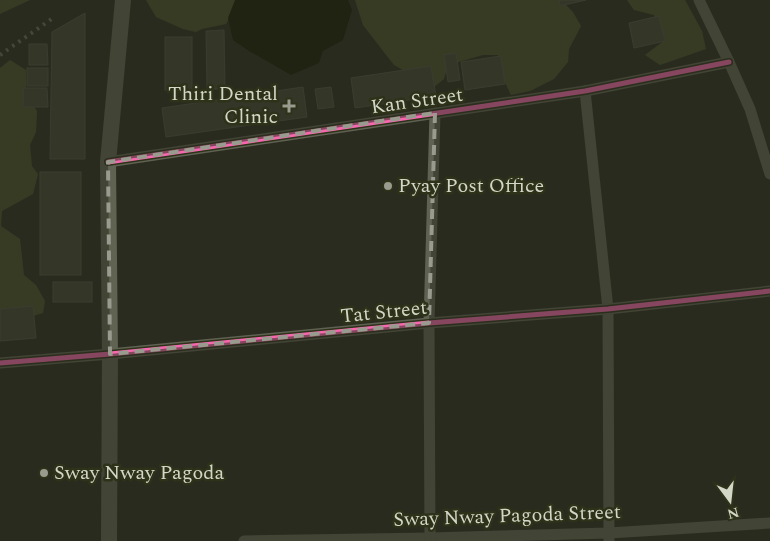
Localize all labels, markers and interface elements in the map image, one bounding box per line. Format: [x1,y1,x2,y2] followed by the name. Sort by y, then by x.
[168,79,278,132] place label: Thiri Dental Clinic
[369,80,465,122] street label: Kan Street
[282,99,296,113] marker: Thiri Dental Clinic
[398,171,544,201] place label: Pyay Post Office
[382,180,394,192] marker: Pyay Post Office
[339,293,429,331] street label: Tat Street
[54,458,225,488] place label: Sway Nway Pagoda
[38,467,50,479] marker: Sway Nway Pagoda
[705,476,755,526] north arrow
[393,497,621,535] street label: Sway Nway Pagoda Street
[725,501,741,525] text: N

